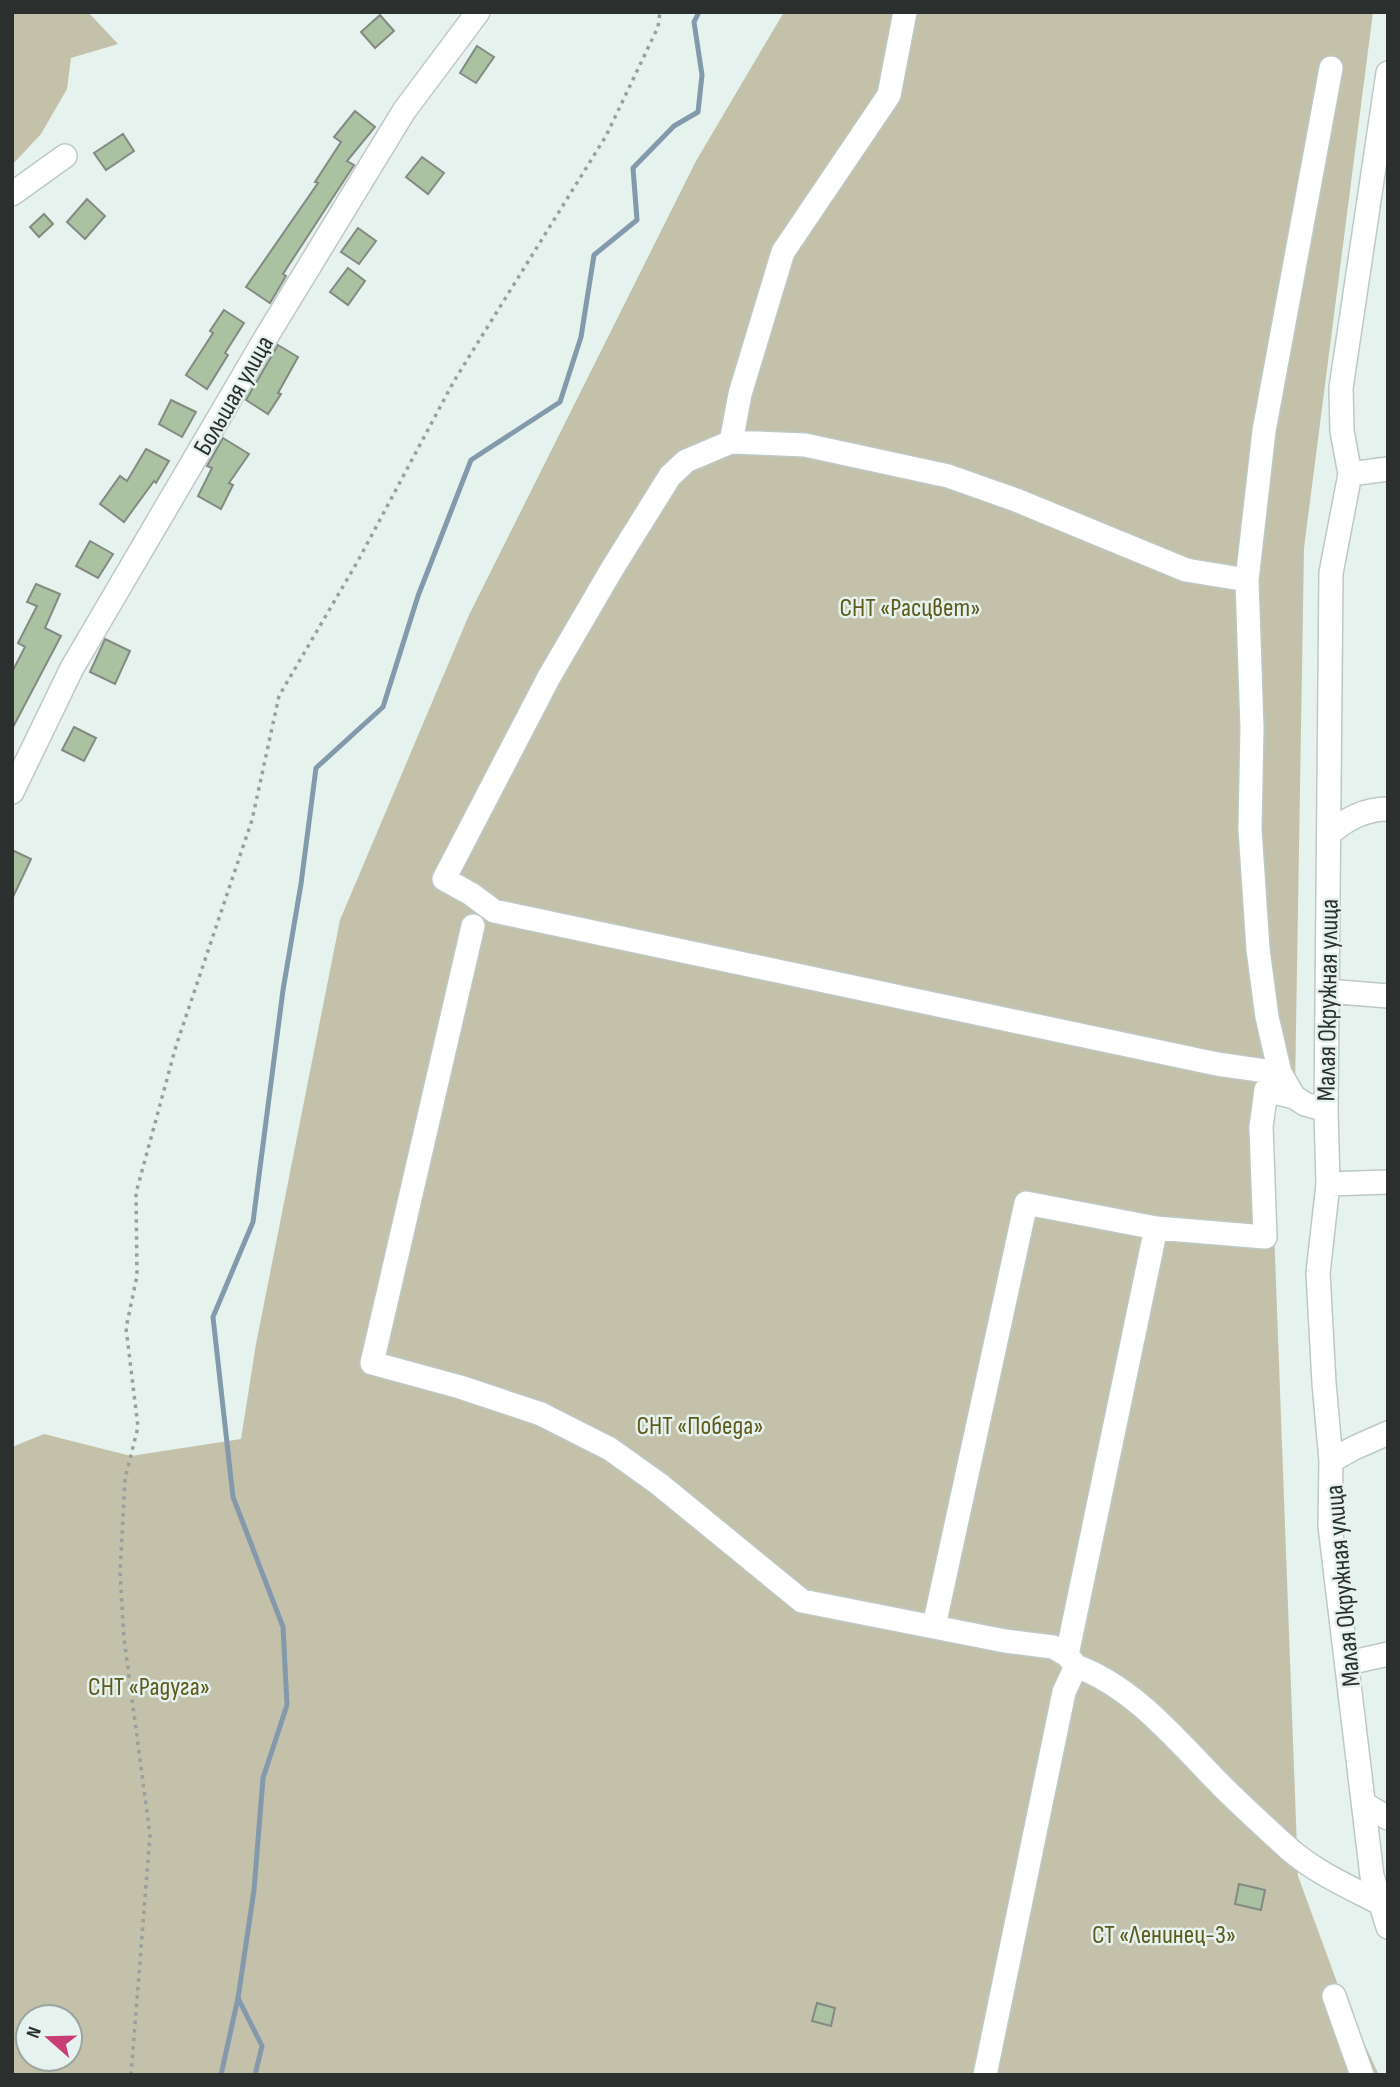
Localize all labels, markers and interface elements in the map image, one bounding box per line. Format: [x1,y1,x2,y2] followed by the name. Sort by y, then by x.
[188,331,281,461] street label: Большая улица
[839,593,981,624] park label: СНТ «Расцвет»
[1311,899,1346,1102] street label: Малая Окружная улица
[636,1411,764,1442] park label: СНТ «Победа»
[1319,1484,1368,1688] street label: Малая Окружная улица
[88,1672,210,1703] park label: СНТ «Радуга»
[1092,1920,1236,1951] park label: СТ «Ленинец-3»
[14,2003,84,2073] north arrow
[22,2024,47,2041] text: N

